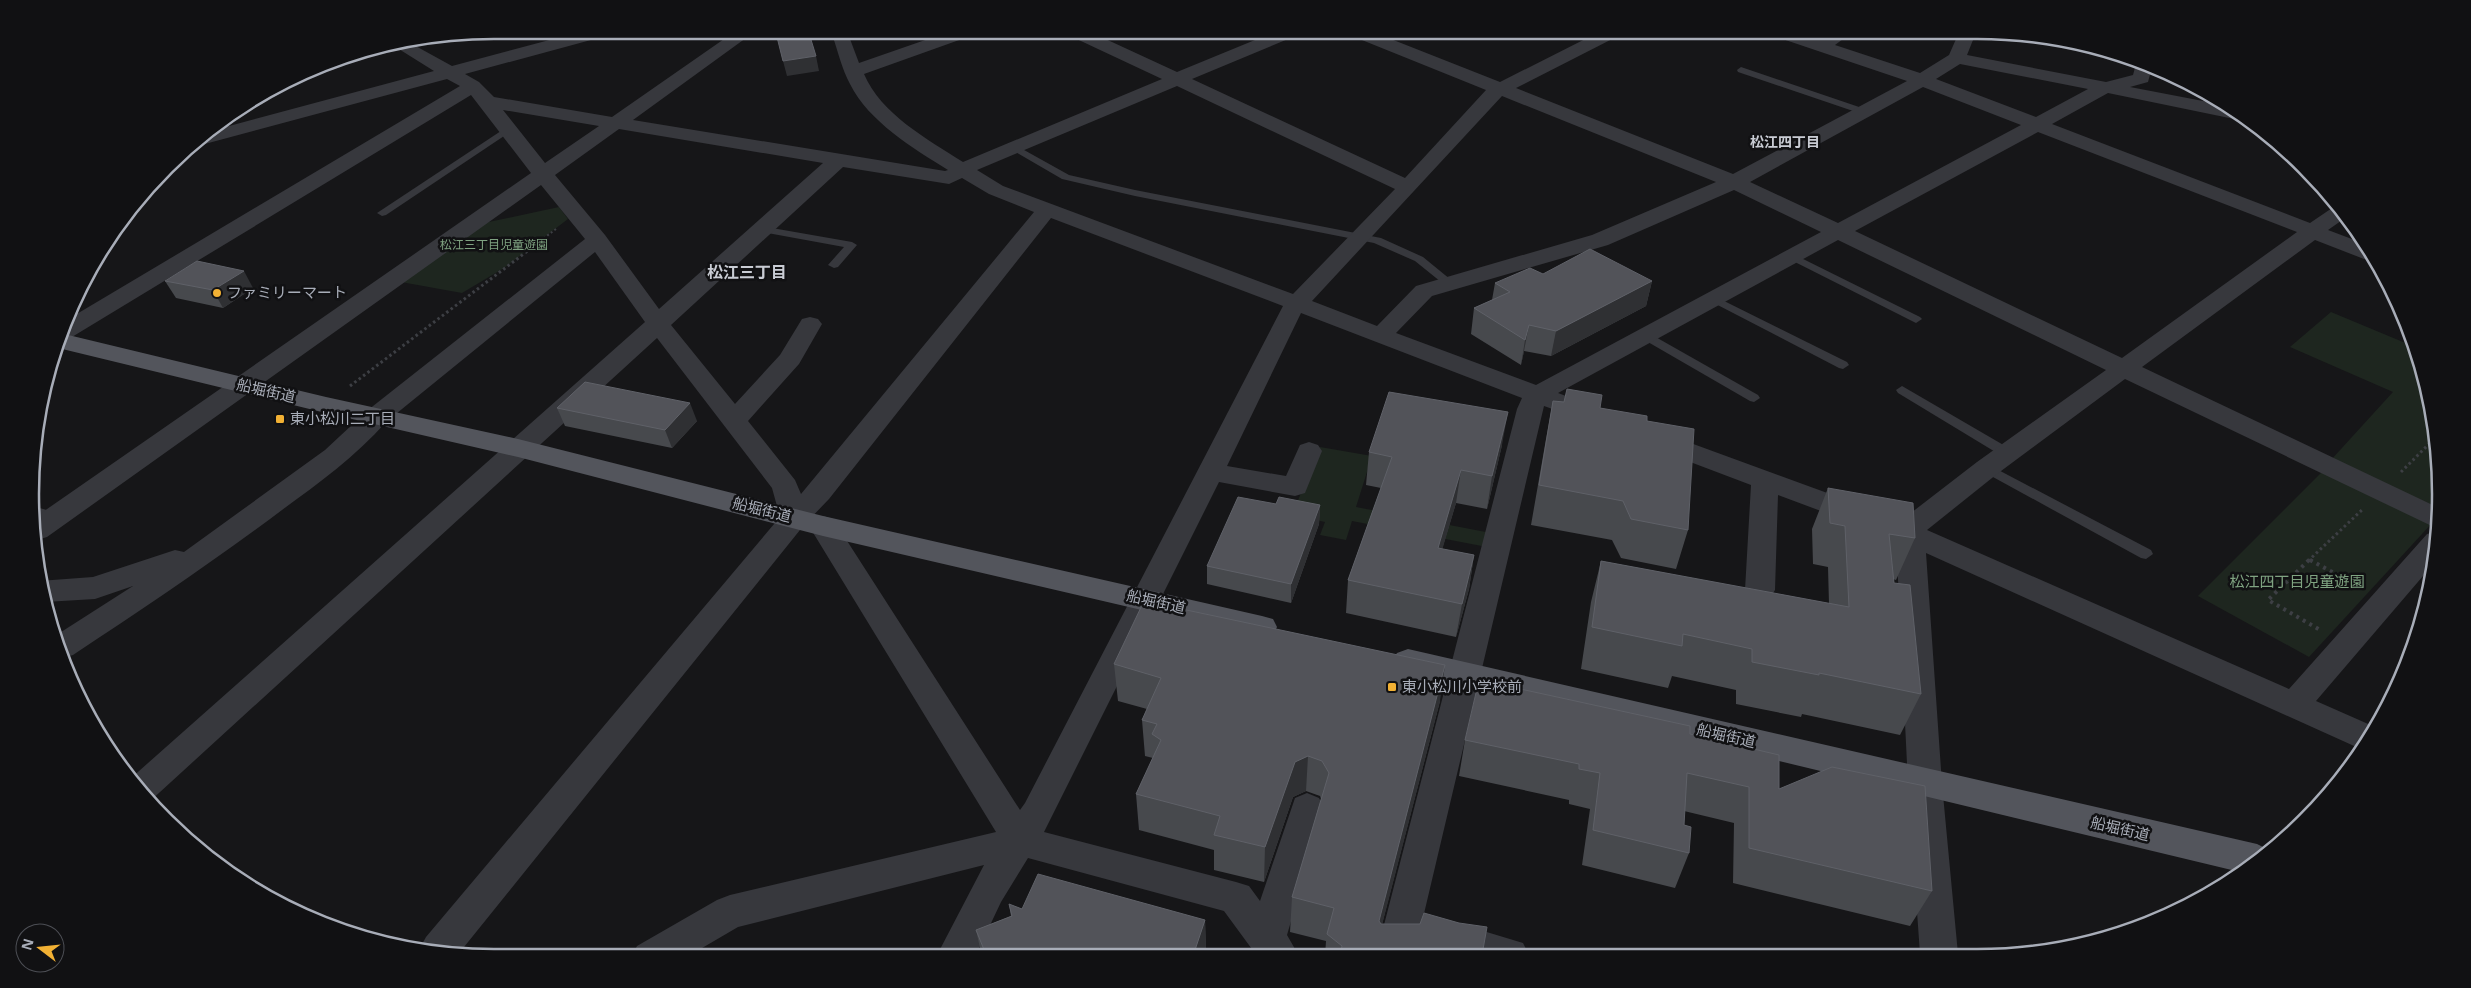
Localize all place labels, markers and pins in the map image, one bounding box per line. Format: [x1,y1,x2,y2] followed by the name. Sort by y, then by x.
[227,282,347,302] place label: ファミリーマート
[211,287,223,299] marker: ファミリーマート
[290,408,395,428] place label: 東小松川二丁目
[274,413,286,425] marker: 東小松川二丁目
[1402,676,1522,696] place label: 東小松川小学校前
[1386,681,1398,693] marker: 東小松川小学校前

